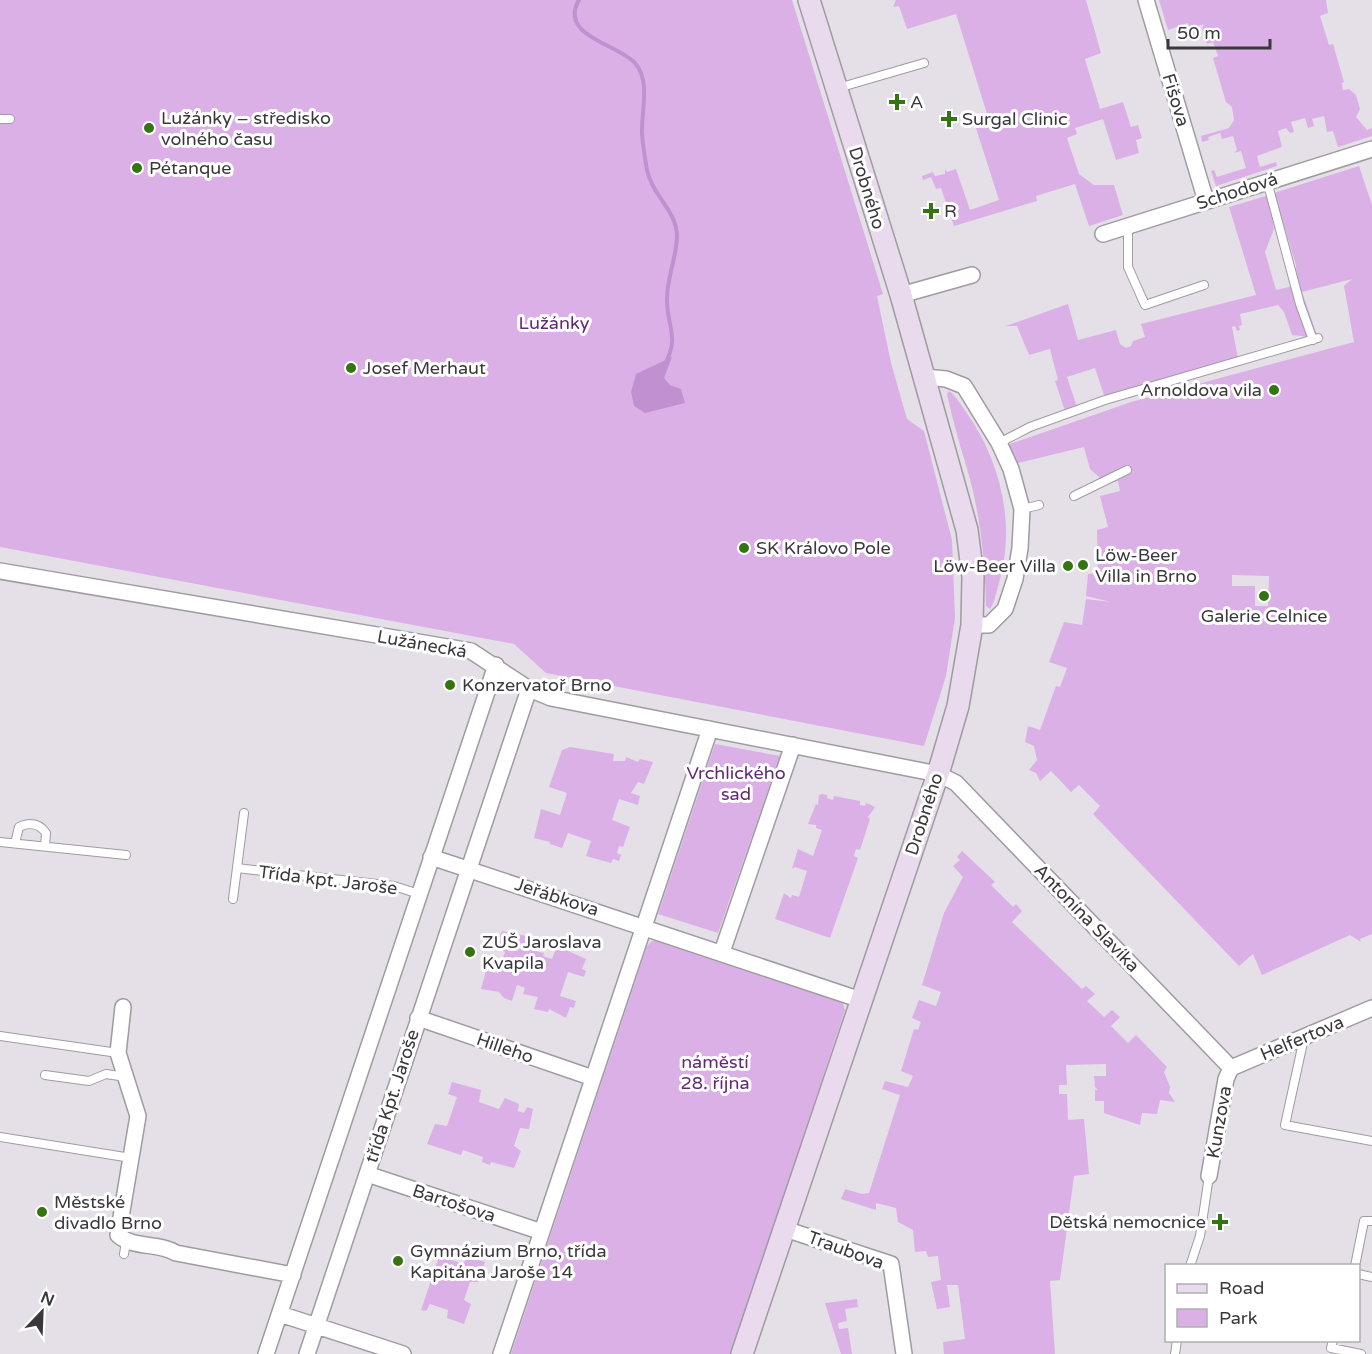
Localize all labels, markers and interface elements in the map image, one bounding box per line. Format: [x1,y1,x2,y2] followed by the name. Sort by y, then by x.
[1168,12,1270,50] scale bar
[1177,22,1221,44] text: 50 m
[1158,71,1194,129] street label: Fišova
[910,91,923,113] place label: A
[888,93,906,111] marker: A
[161,107,331,150] place label: Lužánky – středisko volného času
[962,108,1068,130] place label: Surgal Clinic
[940,110,958,128] marker: Surgal Clinic
[142,121,156,135] marker: Lužánky – středisko volného času
[844,144,890,232] street label: Drobného
[149,157,232,179] place label: Pétanque
[130,161,144,175] marker: Pétanque
[1194,168,1280,214] street label: Schodová
[944,200,957,222] place label: R
[922,202,940,220] marker: R
[519,312,590,334] park label: Lužánky
[363,357,486,379] place label: Josef Merhaut
[344,361,358,375] marker: Josef Merhaut
[1140,379,1262,401] place label: Arnoldova vila
[1267,383,1281,397] marker: Arnoldova vila
[756,537,891,559] place label: SK Královo Pole
[737,541,751,555] marker: SK Královo Pole
[1095,544,1197,587] place label: Löw-Beer Villa in Brno
[933,555,1056,577] place label: Löw-Beer Villa
[1076,558,1090,572] marker: Löw-Beer Villa in Brno
[1061,559,1075,573] marker: Löw-Beer Villa
[1257,589,1271,603] marker: Galerie Celnice
[1201,605,1327,627] place label: Galerie Celnice
[375,625,469,663] street label: Lužánecká
[462,674,612,696] place label: Konzervatoř Brno
[443,678,457,692] marker: Konzervatoř Brno
[686,762,786,805] park label: Vrchlického sad
[900,770,948,858] street label: Drobného
[1030,859,1144,977] street label: Antonína Slavíka
[257,861,399,899] street label: Třída kpt. Jaroše
[512,873,602,921] street label: Jeřábkova
[482,931,602,974] place label: ZUŠ Jaroslava Kvapila
[463,945,477,959] marker: ZUŠ Jaroslava Kvapila
[1257,1011,1347,1065] street label: Helfertova
[360,1027,424,1165] street label: třída Kpt. Jaroše
[474,1028,537,1068] street label: Hilleho
[681,1051,750,1094] park label: náměstí 28. října
[1202,1084,1236,1160] street label: Kunzova
[410,1179,498,1227] street label: Bartošova
[54,1191,162,1234] place label: Městské divadlo Brno
[35,1205,49,1219] marker: Městské divadlo Brno
[1049,1211,1206,1233] place label: Dětská nemocnice
[1211,1213,1229,1231] marker: Dětská nemocnice
[805,1226,887,1274] street label: Traubova
[410,1240,607,1283] place label: Gymnázium Brno, třída Kapitána Jaroše 14
[391,1254,405,1268] marker: Gymnázium Brno, třída Kapitána Jaroše 14
[1165,1264,1360,1342] legend
[1219,1277,1264,1299] text: Road
[12,1282,72,1342] north arrow
[38,1287,57,1311] text: N
[1219,1307,1258,1329] text: Park

